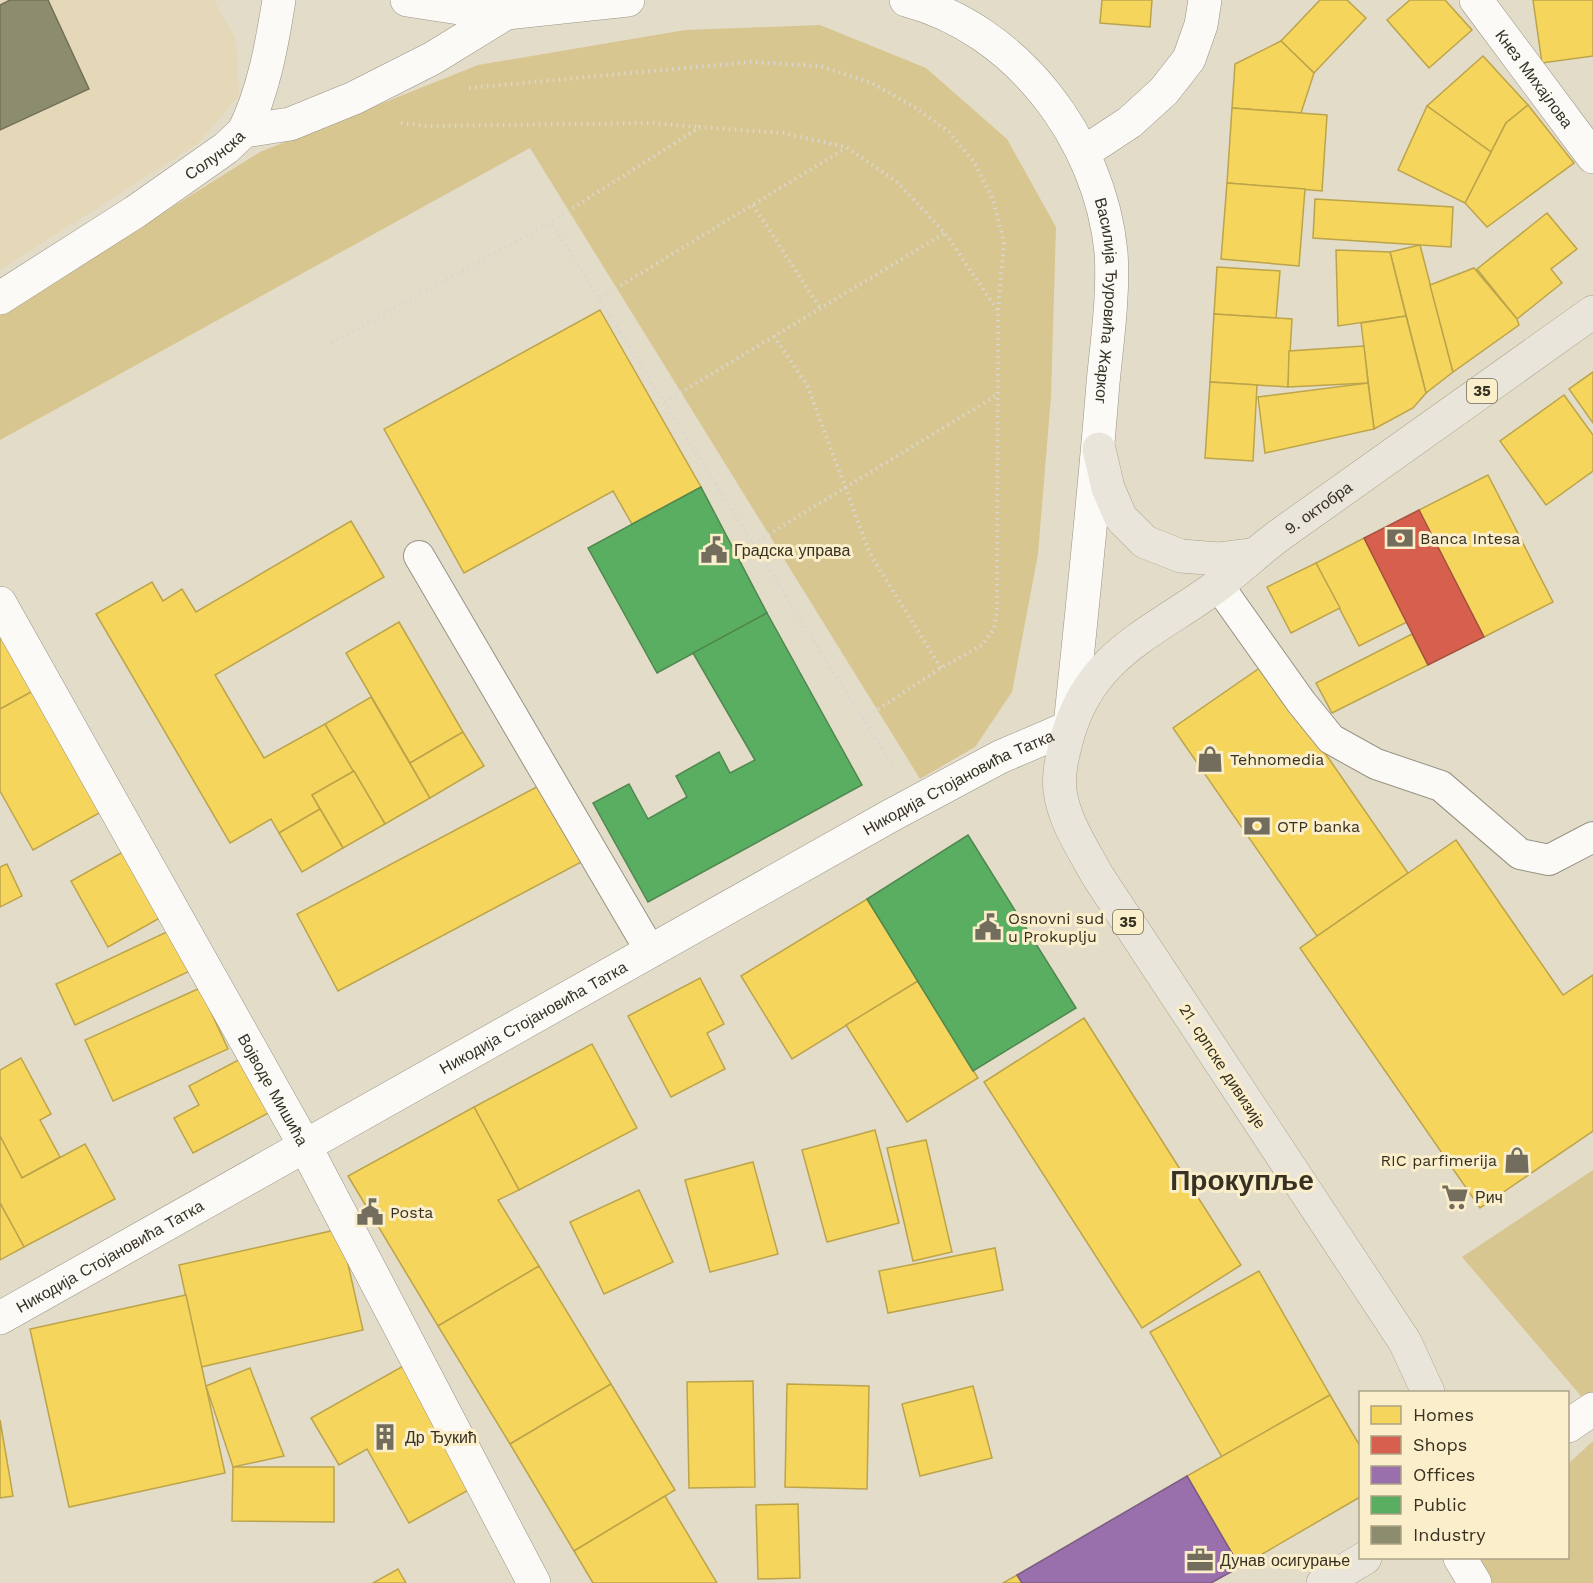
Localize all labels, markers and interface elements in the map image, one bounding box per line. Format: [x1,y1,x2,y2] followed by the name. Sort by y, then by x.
[1491,26,1577,132] street label: Кнез Михајлова
[181,126,249,184] street label: Солунска
[1091,195,1121,405] street label: Василија Ђуровића Жарког
[1467,379,1497,403] road number: 35
[1281,477,1356,539] street label: 9. октобра
[1385,523,1415,553] bank icon: Banca Intesa
[1420,529,1520,548] place label: Banca Intesa
[699,535,729,565] public building icon: Градска управа
[734,541,850,560] place label: Градска управа
[860,726,1057,839] street label: Никодија Стојановића Татка
[1195,744,1225,774] shop icon: Tehnomedia
[1230,750,1324,769] place label: Tehnomedia
[1242,811,1272,841] bank icon: OTP banka
[1277,817,1360,836] place label: OTP banka
[1008,909,1104,946] place label: Osnovni sud u Prokuplju
[1113,910,1143,934] road number: 35
[973,912,1003,942] public building icon: Osnovni sud u Prokuplju
[436,957,630,1078] street label: Никодија Стојановића Татка
[1175,1000,1270,1132] street label: 21. српске дивизије
[234,1030,312,1149] street label: Војводе Мишића
[1502,1145,1532,1175] shop icon: RIC parfimerija
[1380,1151,1497,1170] place label: RIC parfimerija
[1170,1164,1314,1197] district label: Прокупље
[1440,1182,1470,1212] supermarket icon: Рич
[1475,1188,1503,1207] place label: Рич
[13,1196,207,1317] street label: Никодија Стојановића Татка
[355,1197,385,1227] public building icon: Posta
[390,1203,433,1222] place label: Posta
[1359,1391,1569,1559] legend
[1413,1404,1474,1425] text: Homes
[370,1422,400,1452] building icon: Др Ђукић
[405,1428,477,1447] place label: Др Ђукић
[1413,1434,1467,1455] text: Shops
[1413,1464,1475,1485] text: Offices
[1413,1494,1467,1515] text: Public
[1413,1524,1486,1545] text: Industry
[1185,1545,1215,1575] office icon: Дунав осигурање
[1220,1551,1350,1570] place label: Дунав осигурање

